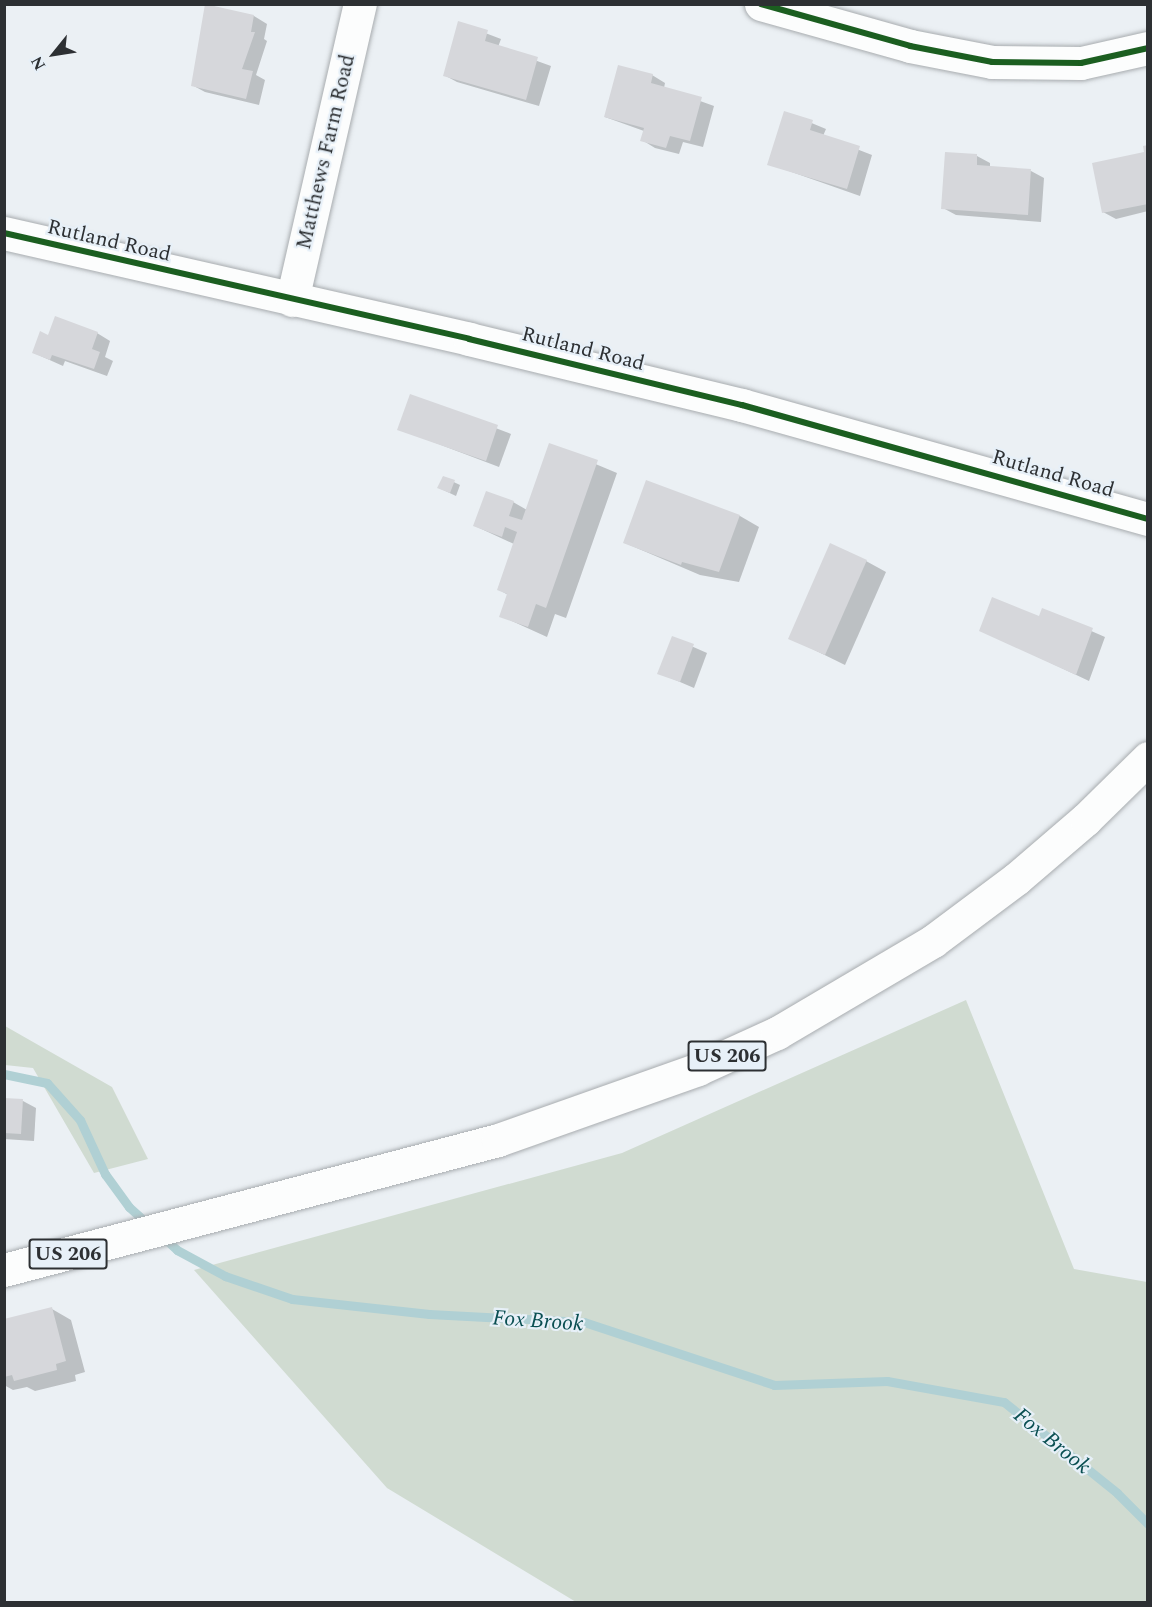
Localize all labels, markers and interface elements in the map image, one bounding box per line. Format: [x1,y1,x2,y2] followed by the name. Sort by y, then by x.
[24,24,84,84] north arrow
[25,51,52,75] text: N
[291,52,361,252] street label: Matthews Farm Road
[45,215,173,267] street label: Rutland Road
[519,322,647,376] street label: Rutland Road
[989,445,1117,503] street label: Rutland Road
[686,1039,768,1073] road number: US 206
[28,1237,109,1271] road number: US 206
[492,1305,584,1337] water label: Fox Brook
[1008,1402,1096,1480] water label: Fox Brook

